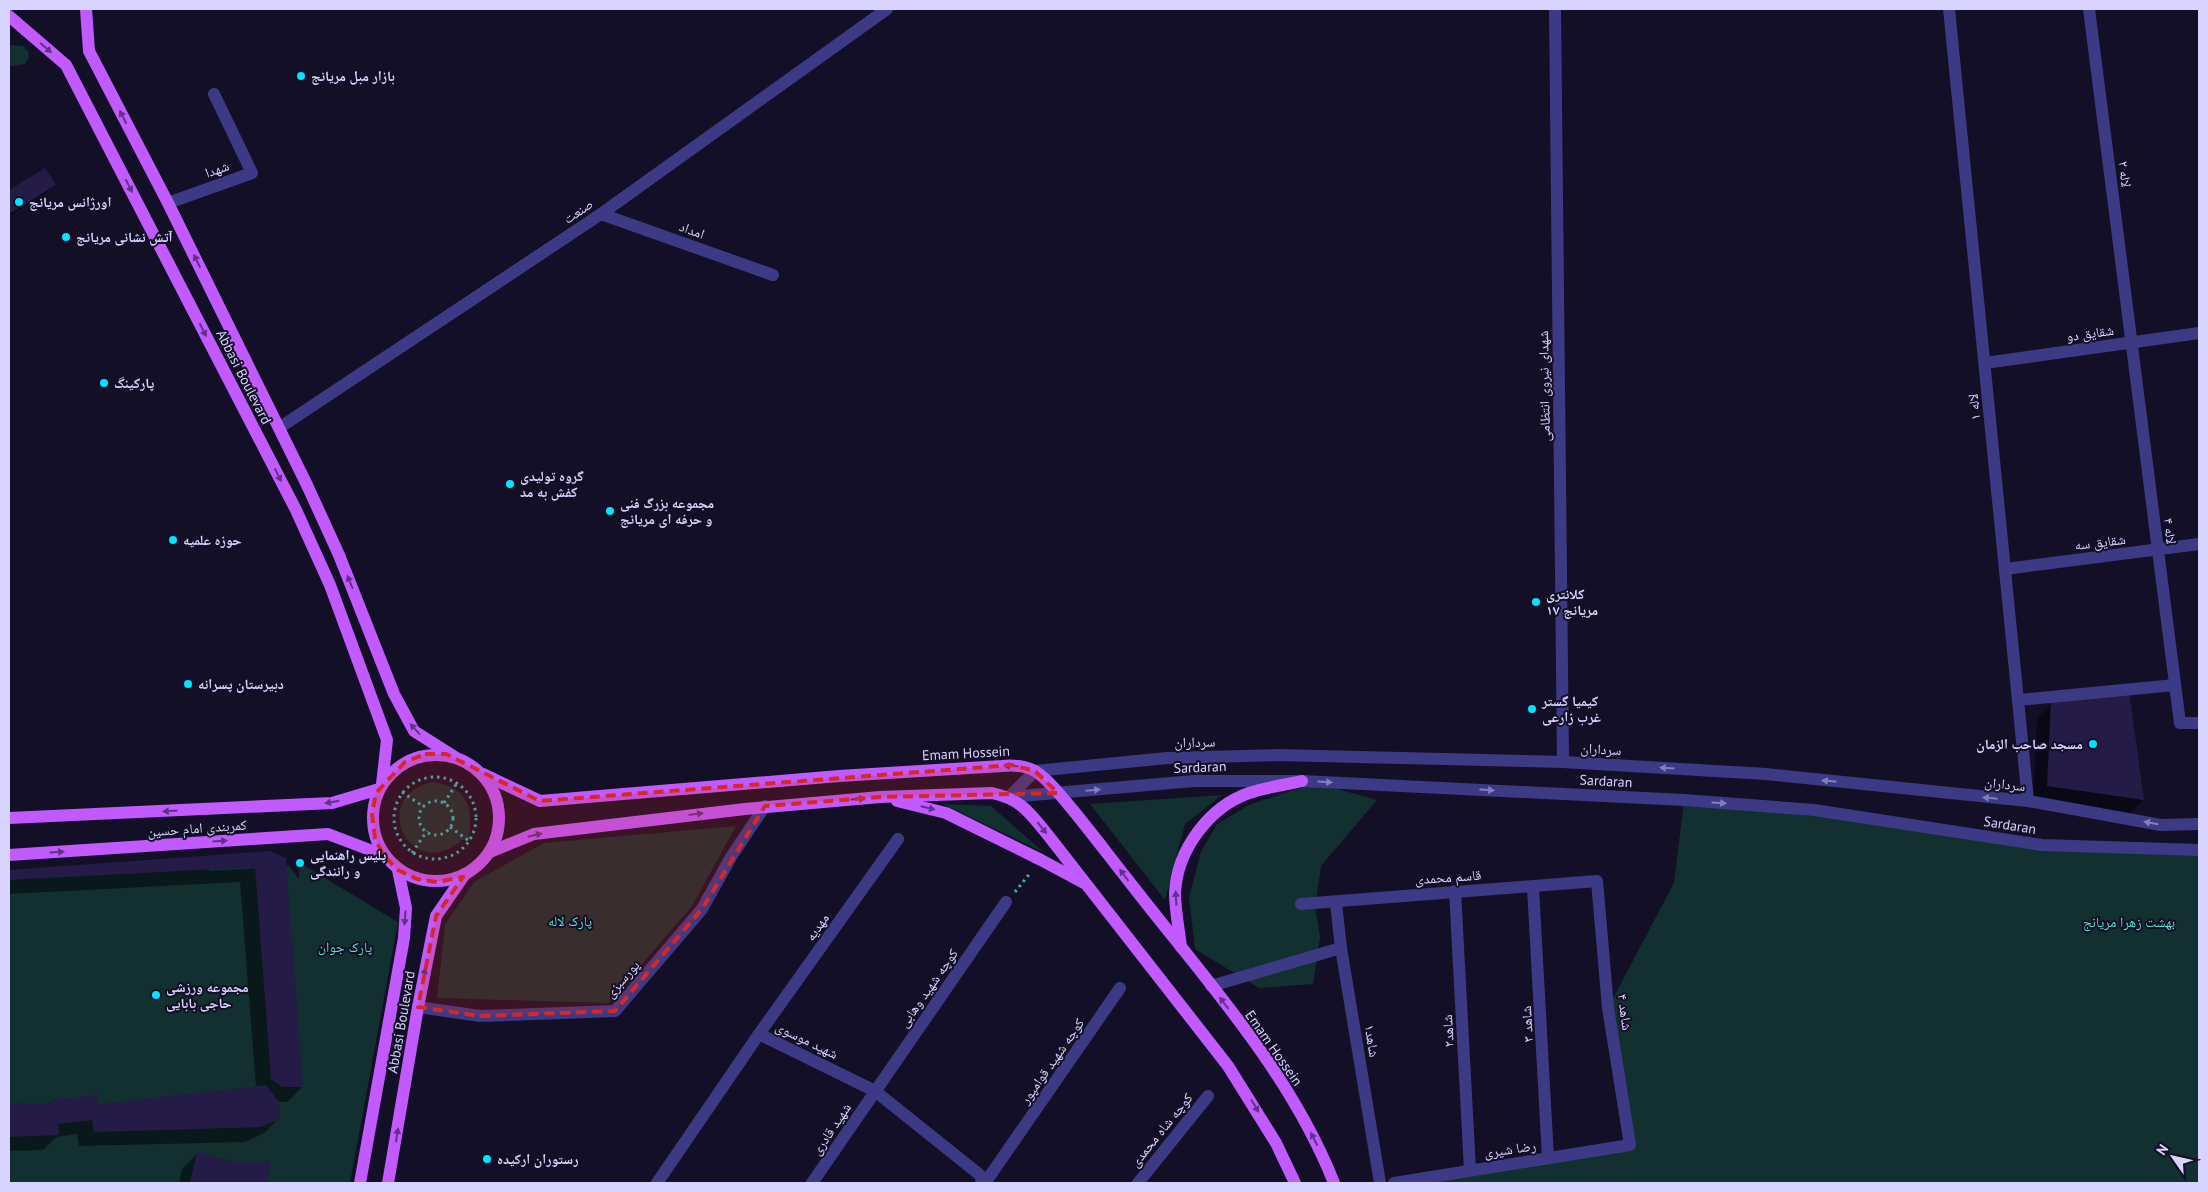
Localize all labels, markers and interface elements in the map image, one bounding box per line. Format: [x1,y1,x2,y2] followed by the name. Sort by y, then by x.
[39,42,51,54] one-way arrow
[311,67,395,85] place label: بازار مبل مریانج
[295,70,307,82] marker: بازار مبل مریانج
[119,109,127,124] one-way arrow
[202,156,232,182] street label: شهدا
[2114,160,2136,188] street label: لاله ۲
[125,179,133,193] one-way arrow
[29,193,111,211] place label: اورژانس مریانج
[560,194,596,228] street label: صنعت
[13,196,25,208] marker: اورژانس مریانج
[677,217,707,243] street label: امداد
[76,228,173,246] place label: آتش نشانی مریانج
[60,231,72,243] marker: آتش نشانی مریانج
[193,254,201,269] one-way arrow
[2065,321,2115,346] street label: شقایق دو
[199,323,207,338] one-way arrow
[212,327,276,427] street label: Abbasi Boulevard
[1534,330,1554,442] street label: شهدای نیروی انتظامی
[114,374,154,392] place label: پارکینگ
[98,377,110,389] marker: پارکینگ
[1964,393,1984,421] street label: لاله ۱
[274,467,282,482] one-way arrow
[520,467,584,501] place label: گروه تولیدی کفش به مد
[504,478,516,490] marker: گروه تولیدی کفش به مد
[620,494,714,528] place label: مجموعه بزرگ فنی و حرفه ای مریانج
[604,505,616,517] marker: مجموعه بزرگ فنی و حرفه ای مریانج
[2159,517,2181,545] street label: لاله ۴
[2073,530,2127,555] street label: شقایق سه
[183,531,242,549] place label: حوزه علمیه
[167,534,179,546] marker: حوزه علمیه
[346,574,353,589] one-way arrow
[1546,585,1598,619] place label: کلانتری ۱۷ مریانج
[1530,596,1542,608] marker: کلانتری ۱۷ مریانج
[198,675,284,693] place label: دبیرستان پسرانه
[182,678,194,690] marker: دبیرستان پسرانه
[1541,692,1601,726] place label: کیمیا گستر غرب زارعی
[1526,703,1538,715] marker: کیمیا گستر غرب زارعی
[410,723,421,736] one-way arrow
[1174,733,1216,751] street label: سرداران
[1976,735,2083,753] place label: مسجد صاحب الزمان
[2087,738,2099,750] marker: مسجد صاحب الزمان
[1580,739,1622,759] street label: سرداران
[922,742,1010,764] street label: Emam Hossein
[1173,757,1227,777] street label: Sardaran
[1003,761,1019,769] one-way arrow
[1658,764,1674,772] one-way arrow
[1579,771,1633,791] street label: Sardaran
[1984,773,2026,795] street label: سرداران
[1820,776,1836,784] one-way arrow
[1317,778,1333,786] one-way arrow
[1085,786,1101,794] one-way arrow
[1480,786,1496,794] one-way arrow
[1982,793,1998,801] one-way arrow
[850,795,866,803] one-way arrow
[324,798,340,806] one-way arrow
[1712,799,1728,807] one-way arrow
[920,804,935,812] one-way arrow
[162,807,178,815] one-way arrow
[689,810,705,818] one-way arrow
[1982,812,2038,838] street label: Sardaran
[147,816,247,841] street label: کمربندی امام حسین
[2142,818,2158,826] one-way arrow
[1037,821,1048,834] one-way arrow
[528,831,543,839] one-way arrow
[212,837,228,845] one-way arrow
[310,846,386,880] place label: پلیس راهنمایی و رانندگی
[50,847,66,855] one-way arrow
[294,857,306,869] marker: پلیس راهنمایی و رانندگی
[1414,866,1482,889] street label: قاسم محمدی
[1119,869,1130,882] one-way arrow
[1172,890,1180,906] one-way arrow
[401,910,409,926] one-way arrow
[801,910,833,944] street label: مهدیه
[548,912,592,930] park label: پارک لاله
[2083,913,2175,932] park label: بهشت زهرا مریانج
[318,938,372,956] park label: پارک جوان
[894,945,962,1031] street label: کوچه شهید وهابی
[601,956,644,1002] street label: پورسبزی
[420,967,428,983] one-way arrow
[383,969,419,1075] street label: Abbasi Boulevard
[166,978,249,1012] place label: مجموعه ورزشی حاجی بابایی
[150,989,162,1001] marker: مجموعه ورزشی حاجی بابایی
[1614,993,1636,1031] street label: شاهد ۴
[1219,997,1230,1010] one-way arrow
[1517,1005,1537,1043] street label: شاهد ۳
[1241,1007,1307,1089] street label: Emam Hossein
[1438,1014,1458,1048] street label: شاهد۲
[1015,1015,1088,1108] street label: کوچه شهید قوامپور
[773,1017,841,1063] street label: شهید موسوی
[1361,1023,1383,1059] street label: شاهد۱
[1126,1089,1197,1171] street label: کوچه شاه محمدی
[807,1099,855,1159] street label: شهید قادری
[1250,1100,1259,1113] one-way arrow
[393,1127,401,1143] one-way arrow
[1310,1132,1318,1146] one-way arrow
[2148,1132,2198,1182] north arrow
[1483,1136,1537,1162] street label: رضا شیری
[2152,1141,2172,1159] text: N
[497,1150,578,1168] place label: رستوران ارکیده
[481,1153,493,1165] marker: رستوران ارکیده

